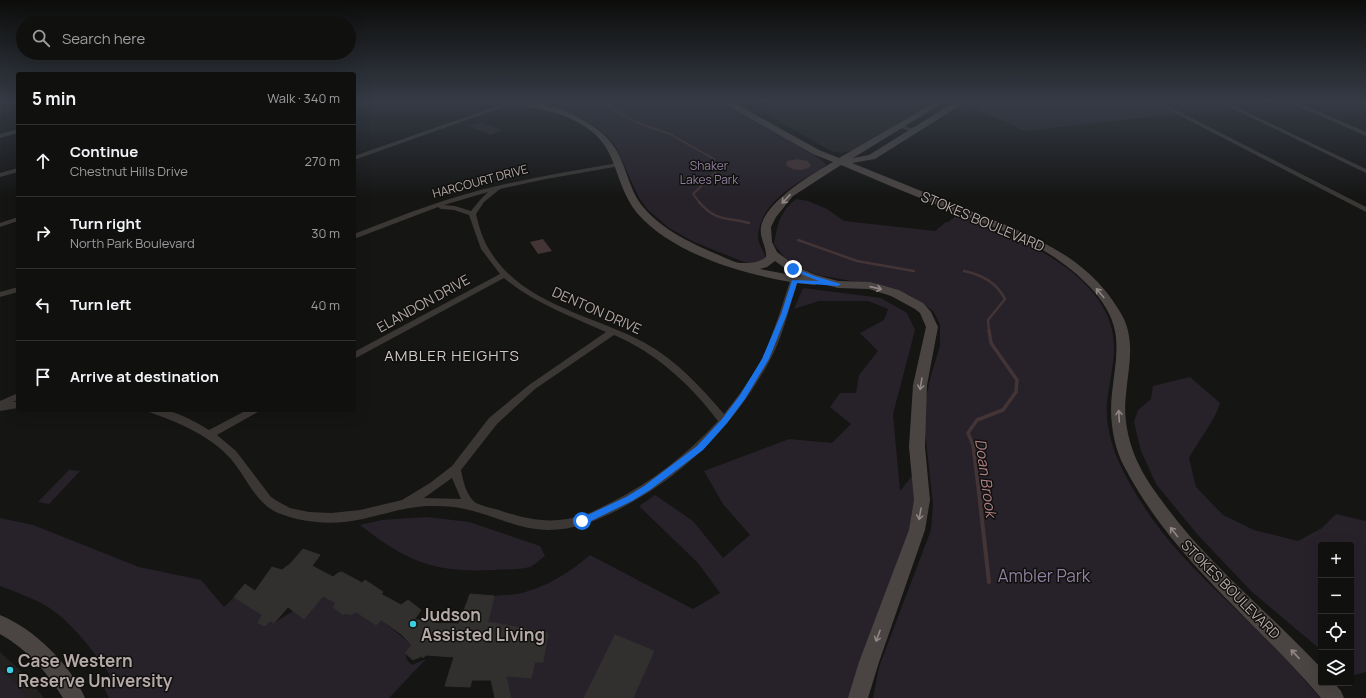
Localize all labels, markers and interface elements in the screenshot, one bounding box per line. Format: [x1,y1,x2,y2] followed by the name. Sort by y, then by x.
[16,16,356,60] search box
[30,27,52,49] icon: search
[62,28,145,49] text: Search here
[32,87,76,110] text: 5 min
[267,89,340,107] text: Walk · 340 m
[70,141,138,162] text: Continue
[32,150,54,172] icon: ahead
[305,152,340,170] text: 270 m
[680,157,739,188] park label: Shaker Lakes Park
[430,160,530,202] street label: HARCOURT DRIVE
[70,162,188,180] text: Chestnut Hills Drive
[918,186,1048,256] street label: STOKES BOULEVARD
[782,193,791,203] one-way arrow
[70,213,141,234] text: Turn right
[32,222,54,244] icon: right
[311,224,340,242] text: 30 m
[70,234,195,252] text: North Park Boulevard
[784,260,802,278] route end
[373,270,473,336] street label: ELANDON DRIVE
[549,282,645,338] street label: DENTON DRIVE
[870,284,883,292] one-way arrow
[1096,287,1104,298] one-way arrow
[32,294,54,316] icon: left
[70,294,132,315] text: Turn left
[311,296,340,314] text: 40 m
[384,345,520,366] district label: AMBLER HEIGHTS
[32,366,54,388] icon: arrive
[70,366,219,387] text: Arrive at destination
[916,377,924,390] one-way arrow
[1115,410,1122,423] one-way arrow
[970,438,1002,521] water label: Doan Brook
[916,507,924,520] one-way arrow
[573,512,591,530] route start
[1170,526,1178,537] one-way arrow
[1177,535,1285,643] street label: STOKES BOULEVARD
[1318,542,1354,686] map controls
[1318,542,1354,578] button: +
[998,564,1091,587] park label: Ambler Park
[1318,578,1354,614] button: −
[421,603,545,646] place label: Judson Assisted Living
[1318,614,1354,650] button: locate
[408,619,418,629] marker: Judson Assisted Living
[874,630,882,642] one-way arrow
[18,649,173,692] place label: Case Western Reserve University
[1290,649,1300,659] one-way arrow
[1318,650,1354,686] button: layers
[5,665,15,675] marker: Case Western Reserve University

